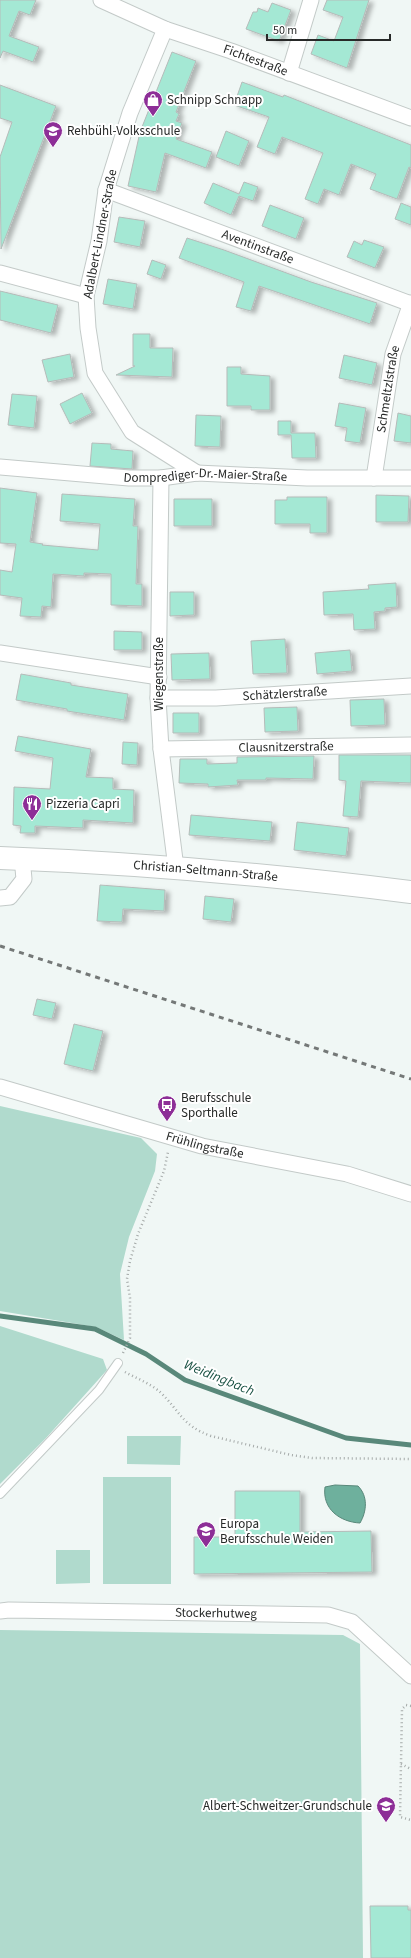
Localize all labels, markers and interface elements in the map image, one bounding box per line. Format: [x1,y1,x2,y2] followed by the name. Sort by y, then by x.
[267,16,390,42] scale bar
[273,22,297,39] text: 50 m
[221,40,290,80] street label: Fichtestraße
[142,89,164,117] shop icon: Schnipp Schnapp
[167,91,262,109] place label: Schnipp Schnapp
[42,120,64,148] school or university icon: Rehbühl-Volksschule
[67,122,180,140] place label: Rehbühl-Volksschule
[79,168,121,300] street label: Adalbert-Lindner-Straße
[219,225,296,268] street label: Aventinstraße
[372,343,404,434] street label: Schmeltzlstraße
[123,464,287,487] street label: Domprediger-Dr.-Maier-Straße
[150,637,168,711] street label: Wiegenstraße
[242,682,328,705] street label: Schätzlerstraße
[238,737,334,757] street label: Clausnitzerstraße
[21,793,43,821] restaurant icon: Pizzeria Capri
[46,795,120,813] place label: Pizzeria Capri
[133,856,279,886] street label: Christian-Seltmann-Straße
[181,1089,251,1122] place label: Berufsschule Sporthalle
[156,1094,178,1122] bus stop icon: Berufsschule Sporthalle
[164,1127,245,1163] street label: Frühlingstraße
[181,1355,257,1401] water label: Weidingbach
[220,1515,333,1548] place label: Europa Berufsschule Weiden
[195,1520,217,1548] school or university icon: Europa Berufsschule Weiden
[175,1604,257,1623] street label: Stockerhutweg
[375,1795,397,1823] school or university icon: Albert-Schweitzer-Grundschule
[203,1797,372,1815] place label: Albert-Schweitzer-Grundschule

